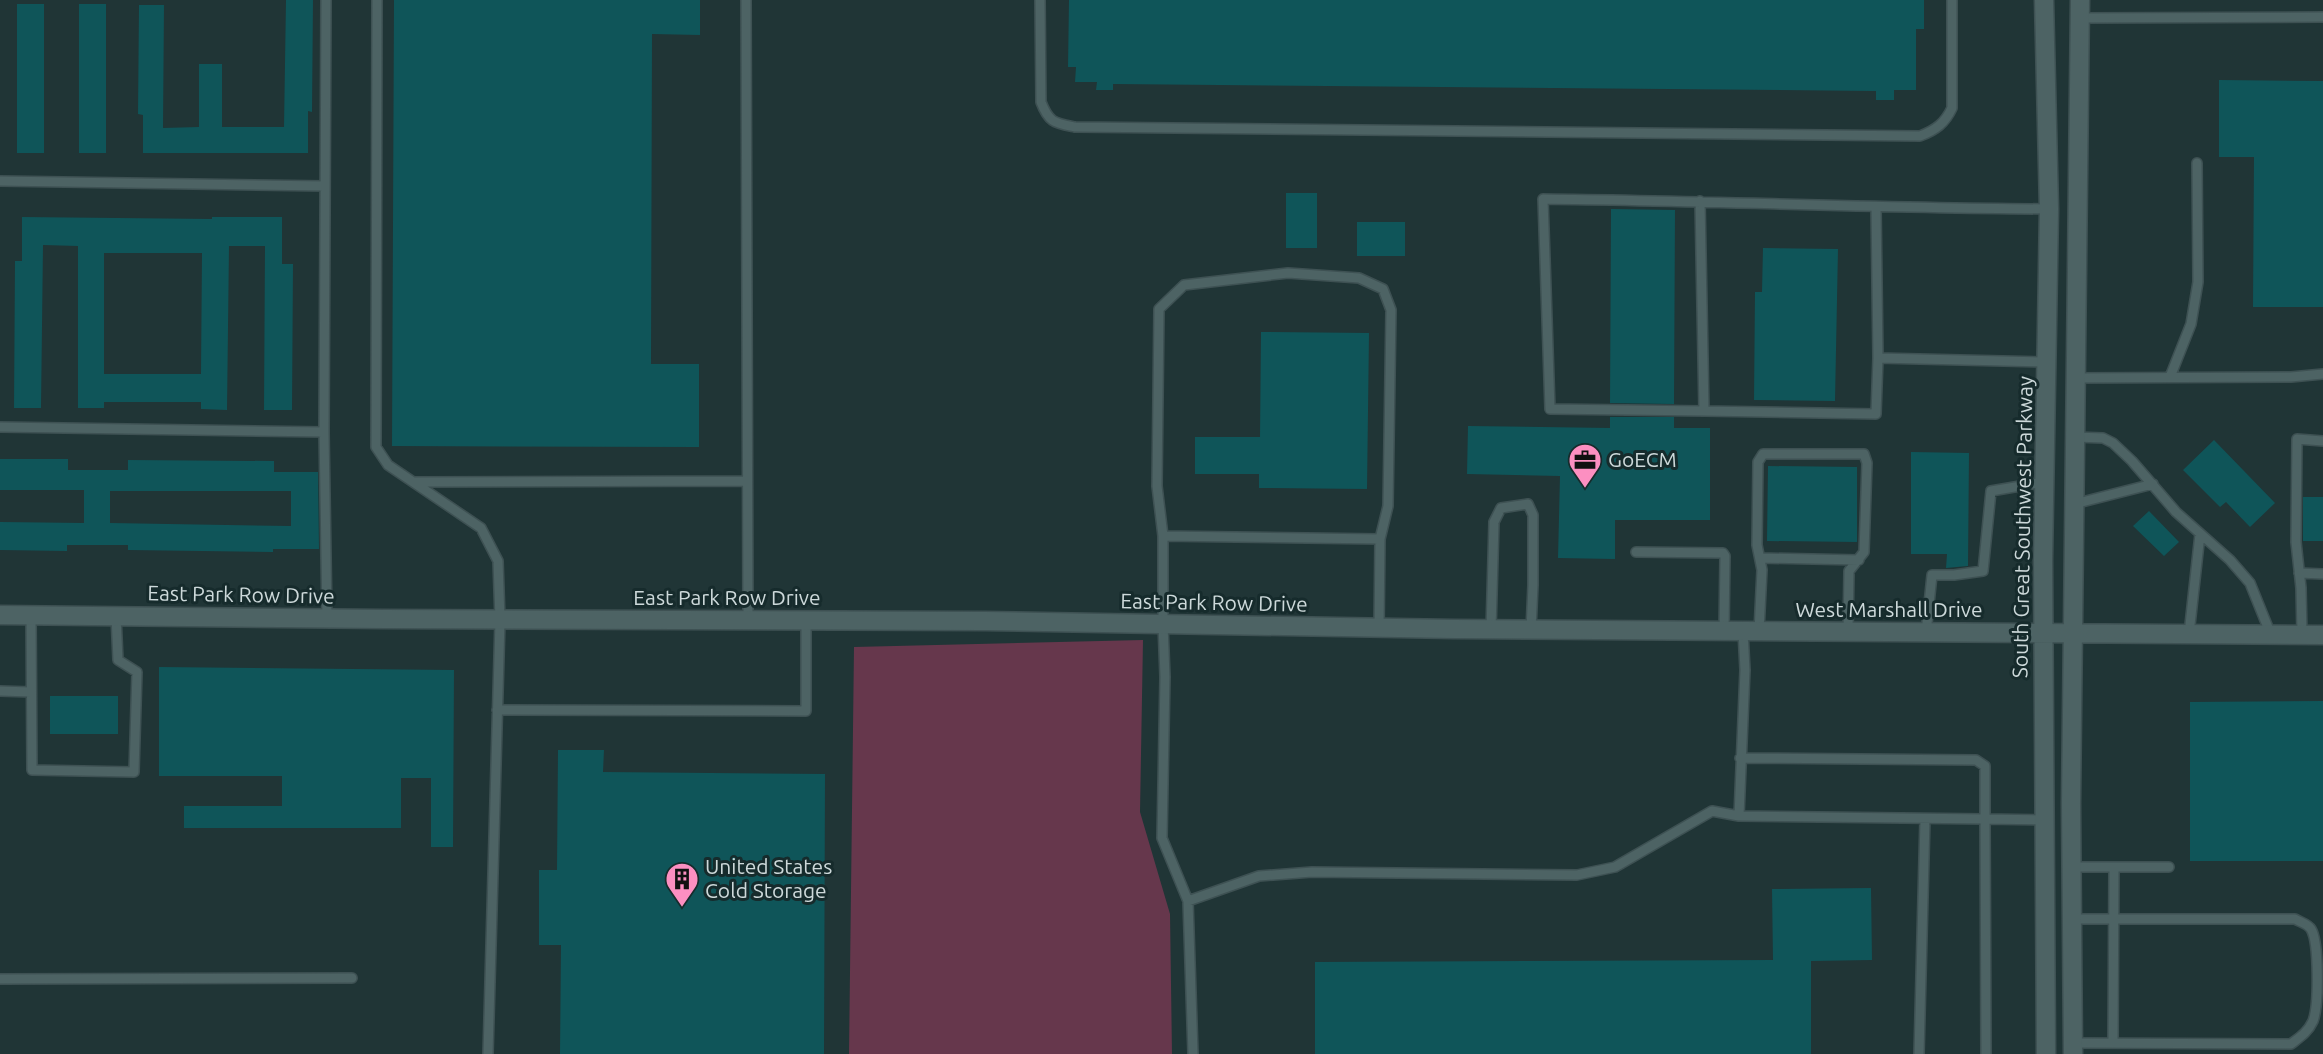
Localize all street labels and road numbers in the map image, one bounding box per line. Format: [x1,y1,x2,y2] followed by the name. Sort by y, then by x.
[2007,376,2037,678] street label: South Great Southwest Parkway
[147,580,335,608] street label: East Park Row Drive
[633,585,821,609] street label: East Park Row Drive
[1120,588,1308,616] street label: East Park Row Drive
[1795,597,1983,621] street label: West Marshall Drive

